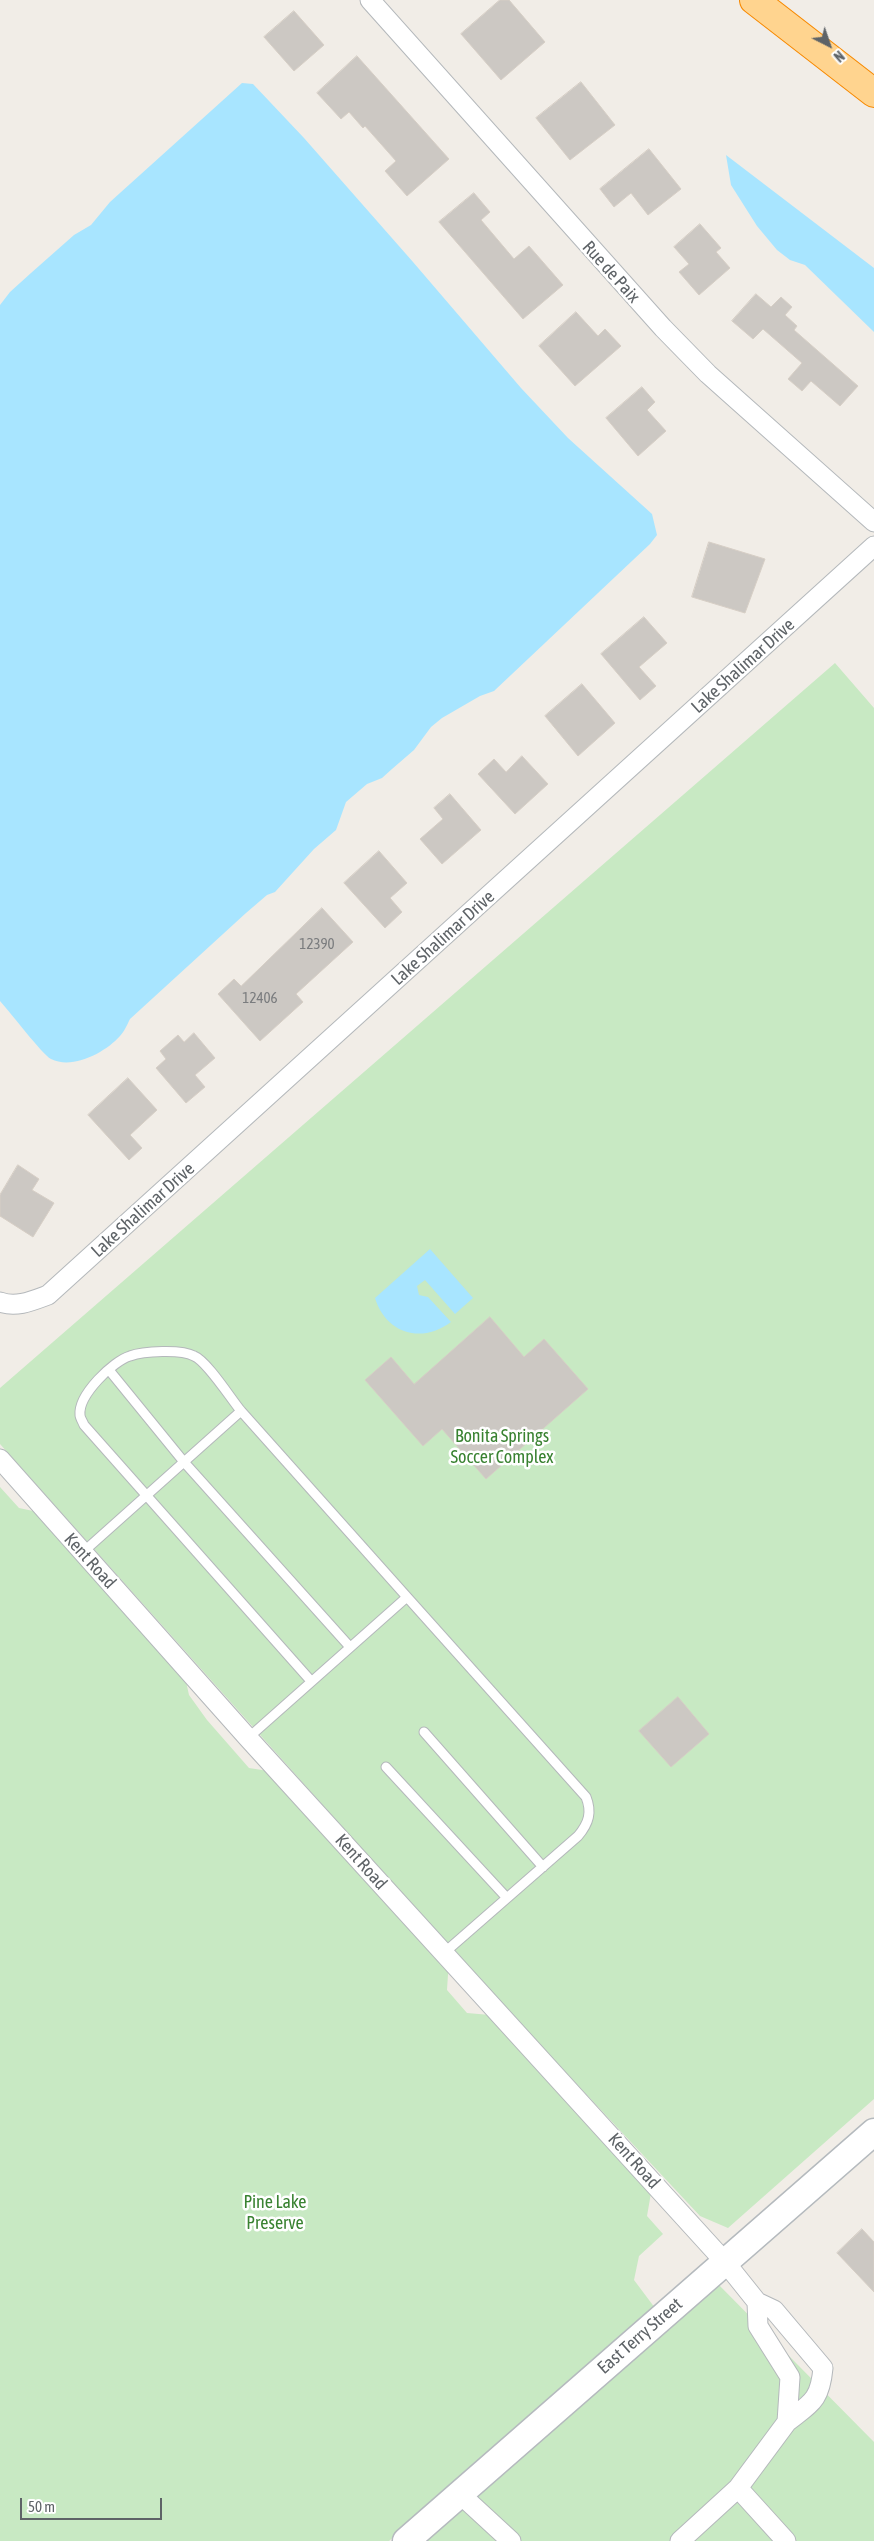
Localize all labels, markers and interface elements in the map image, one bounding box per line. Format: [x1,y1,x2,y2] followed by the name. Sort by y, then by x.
[804,20,854,70] north arrow
[830,48,847,65] text: N
[578,237,644,307] street label: Rue de Paix
[687,614,799,718] street label: Lake Shalimar Drive
[387,886,499,990] street label: Lake Shalimar Drive
[299,935,335,953] house number: 12390
[242,989,278,1007] house number: 12406
[87,1158,199,1262] street label: Lake Shalimar Drive
[450,1425,554,1468] park label: Bonita Springs Soccer Complex
[59,1529,121,1593] street label: Kent Road
[330,1830,392,1894] street label: Kent Road
[603,2129,665,2193] street label: Kent Road
[243,2191,307,2234] park label: Pine Lake Preserve
[593,2293,687,2379] street label: East Terry Street
[22,2488,165,2520] scale bar
[28,2498,55,2515] text: 50 m

